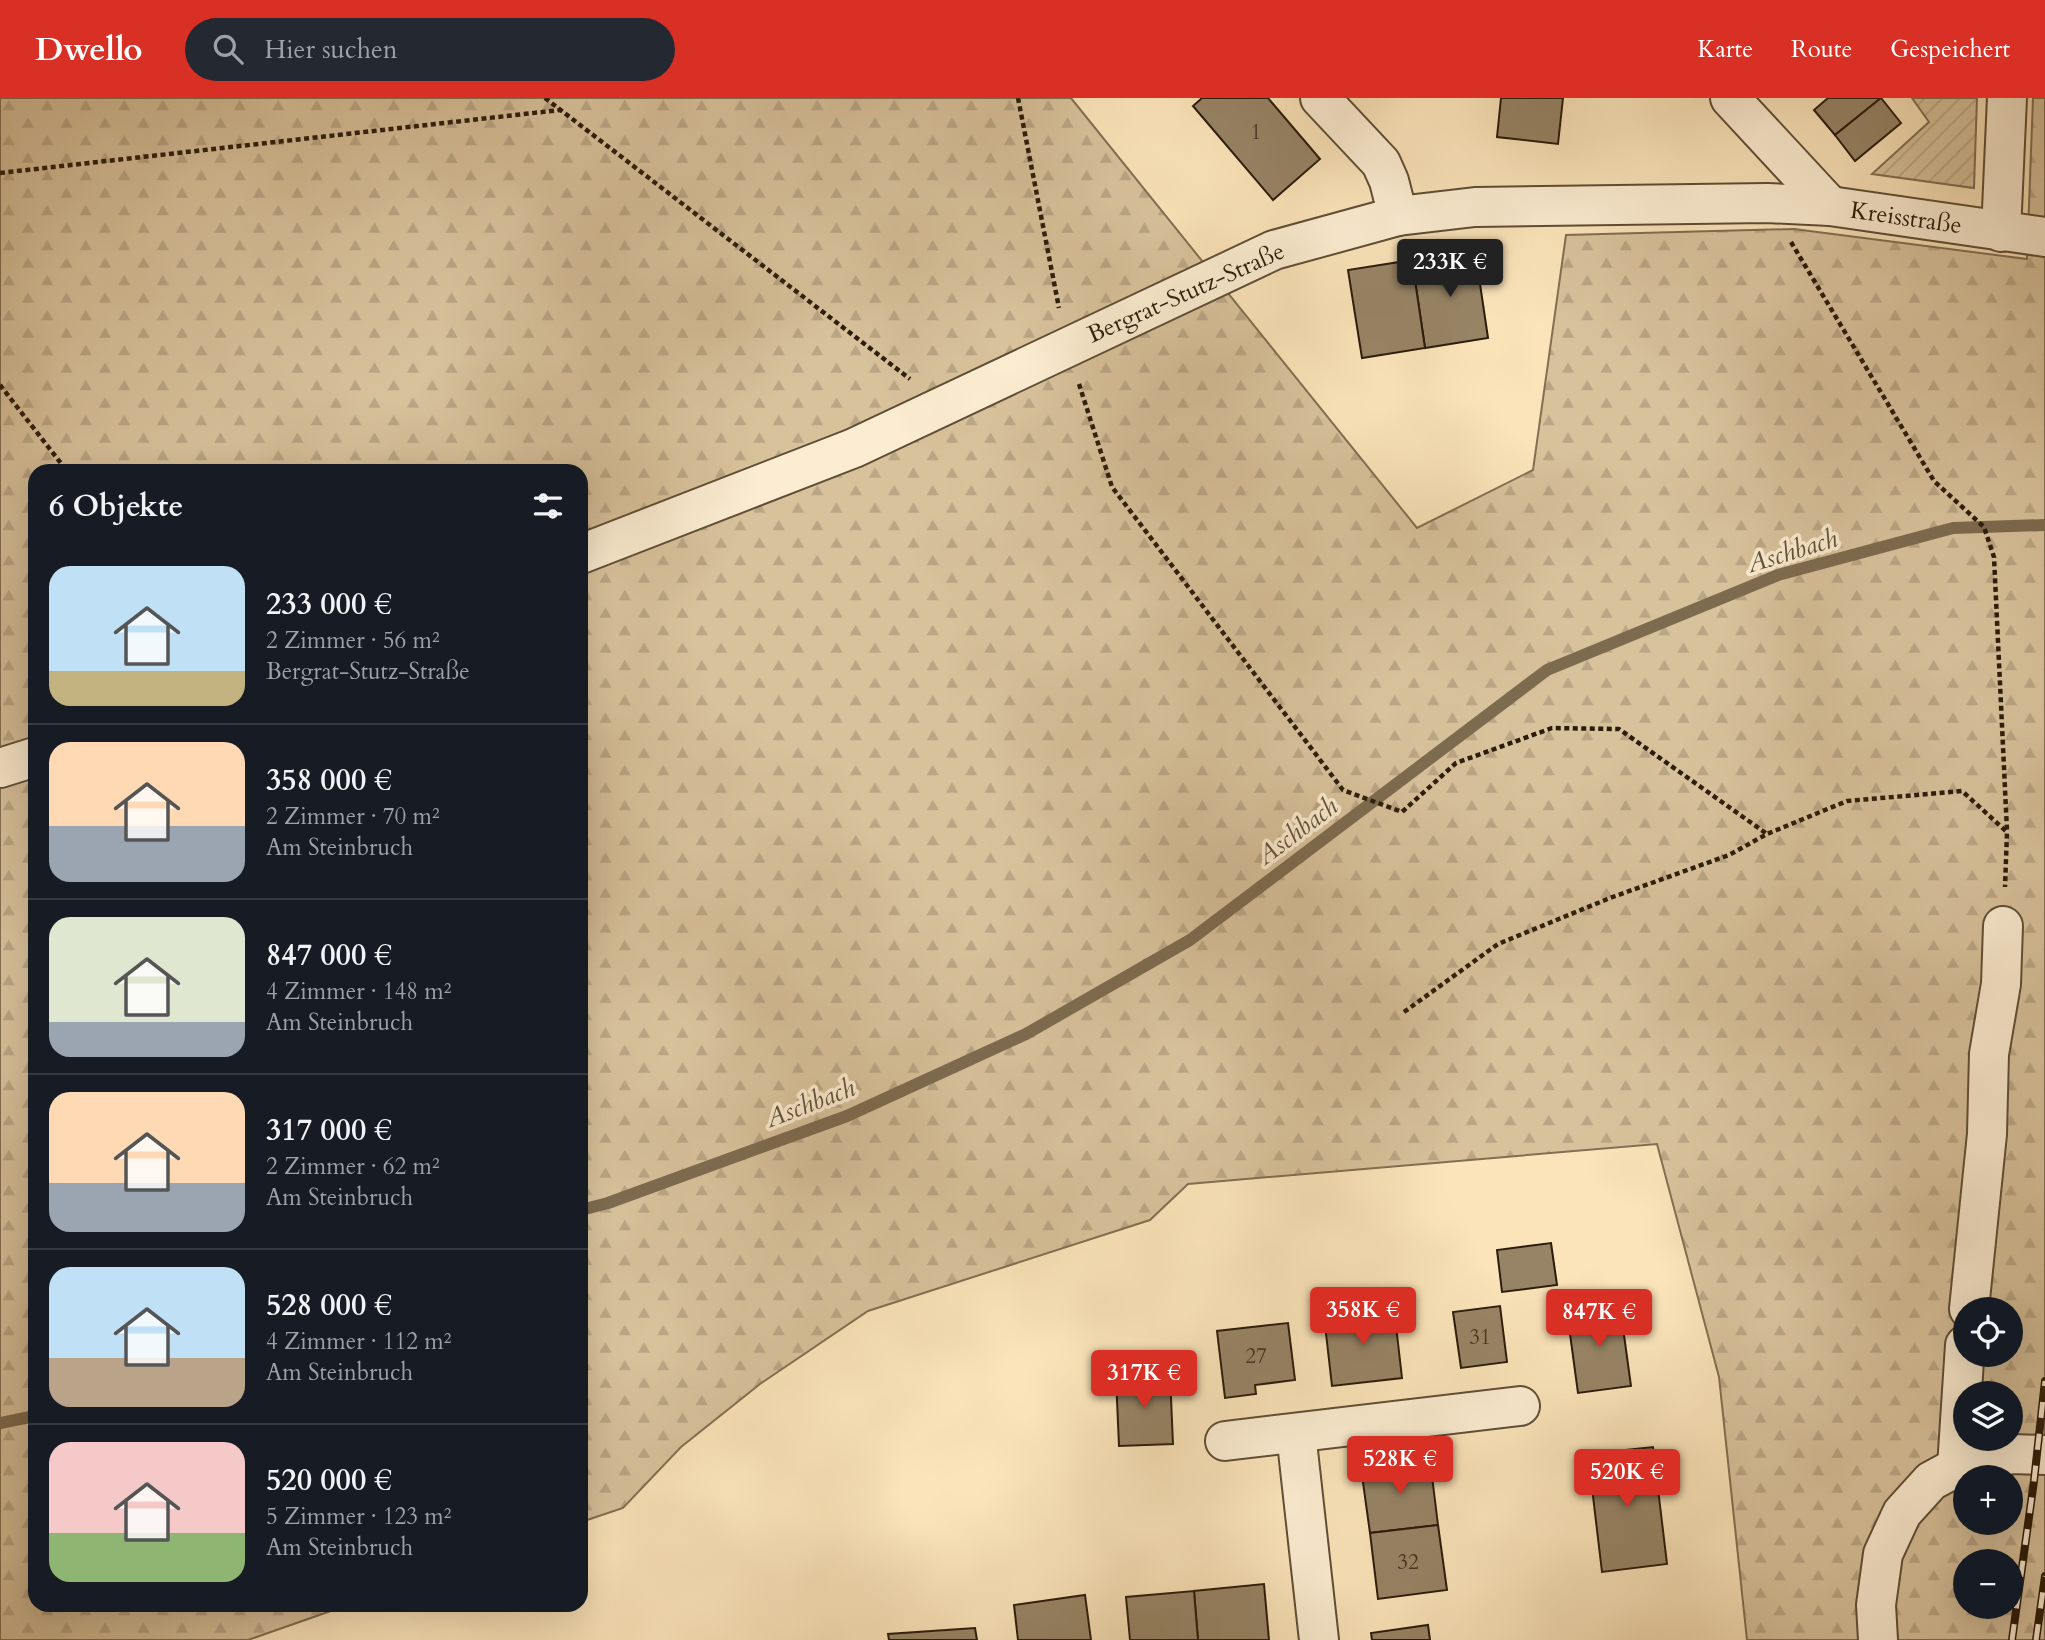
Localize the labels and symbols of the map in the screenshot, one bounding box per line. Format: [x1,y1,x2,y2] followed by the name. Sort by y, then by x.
[1251,118,1261,147] house number: 1
[1848,194,1964,242] street label: Kreisstraße
[1082,235,1290,351] street label: Bergrat-Stutz-Straße
[1393,240,1507,299] pin: 233K €
[1741,520,1842,582] water label: Aschbach
[1248,789,1345,874] water label: Aschbach
[759,1070,860,1136] water label: Aschbach
[1306,1288,1420,1347] pin: 358K €
[1542,1290,1656,1349] pin: 847K €
[1469,1323,1491,1352] house number: 31
[1245,1342,1267,1371] house number: 27
[1087,1350,1201,1410] pin: 317K €
[1343,1436,1457,1496] pin: 528K €
[1570,1450,1684,1509] pin: 520K €
[1397,1548,1419,1577] house number: 32

